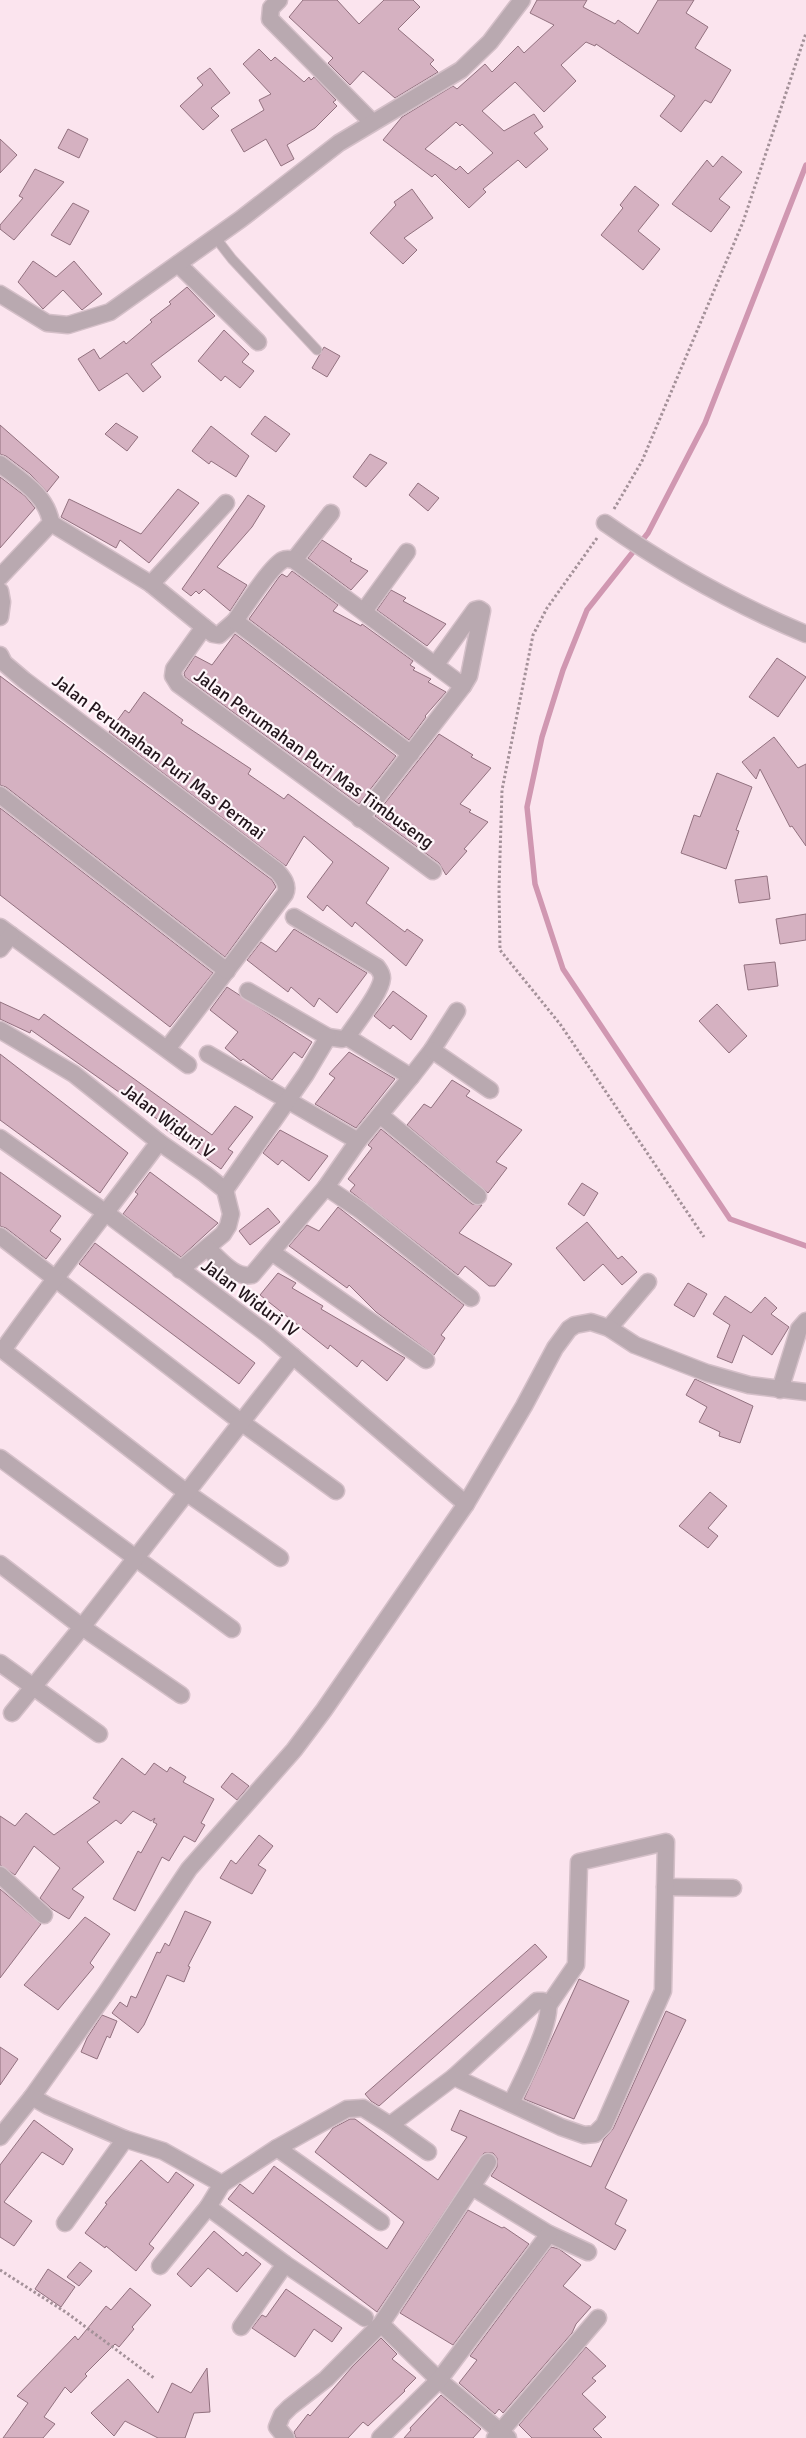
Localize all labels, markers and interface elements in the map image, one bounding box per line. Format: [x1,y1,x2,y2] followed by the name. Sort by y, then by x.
[190,665,438,853] street label: Jalan Perumahan Puri Mas Timbuseng
[48,670,270,844] street label: Jalan Perumahan Puri Mas Permai
[117,1079,219,1163] street label: Jalan Widuri V
[197,1254,303,1342] street label: Jalan Widuri IV

